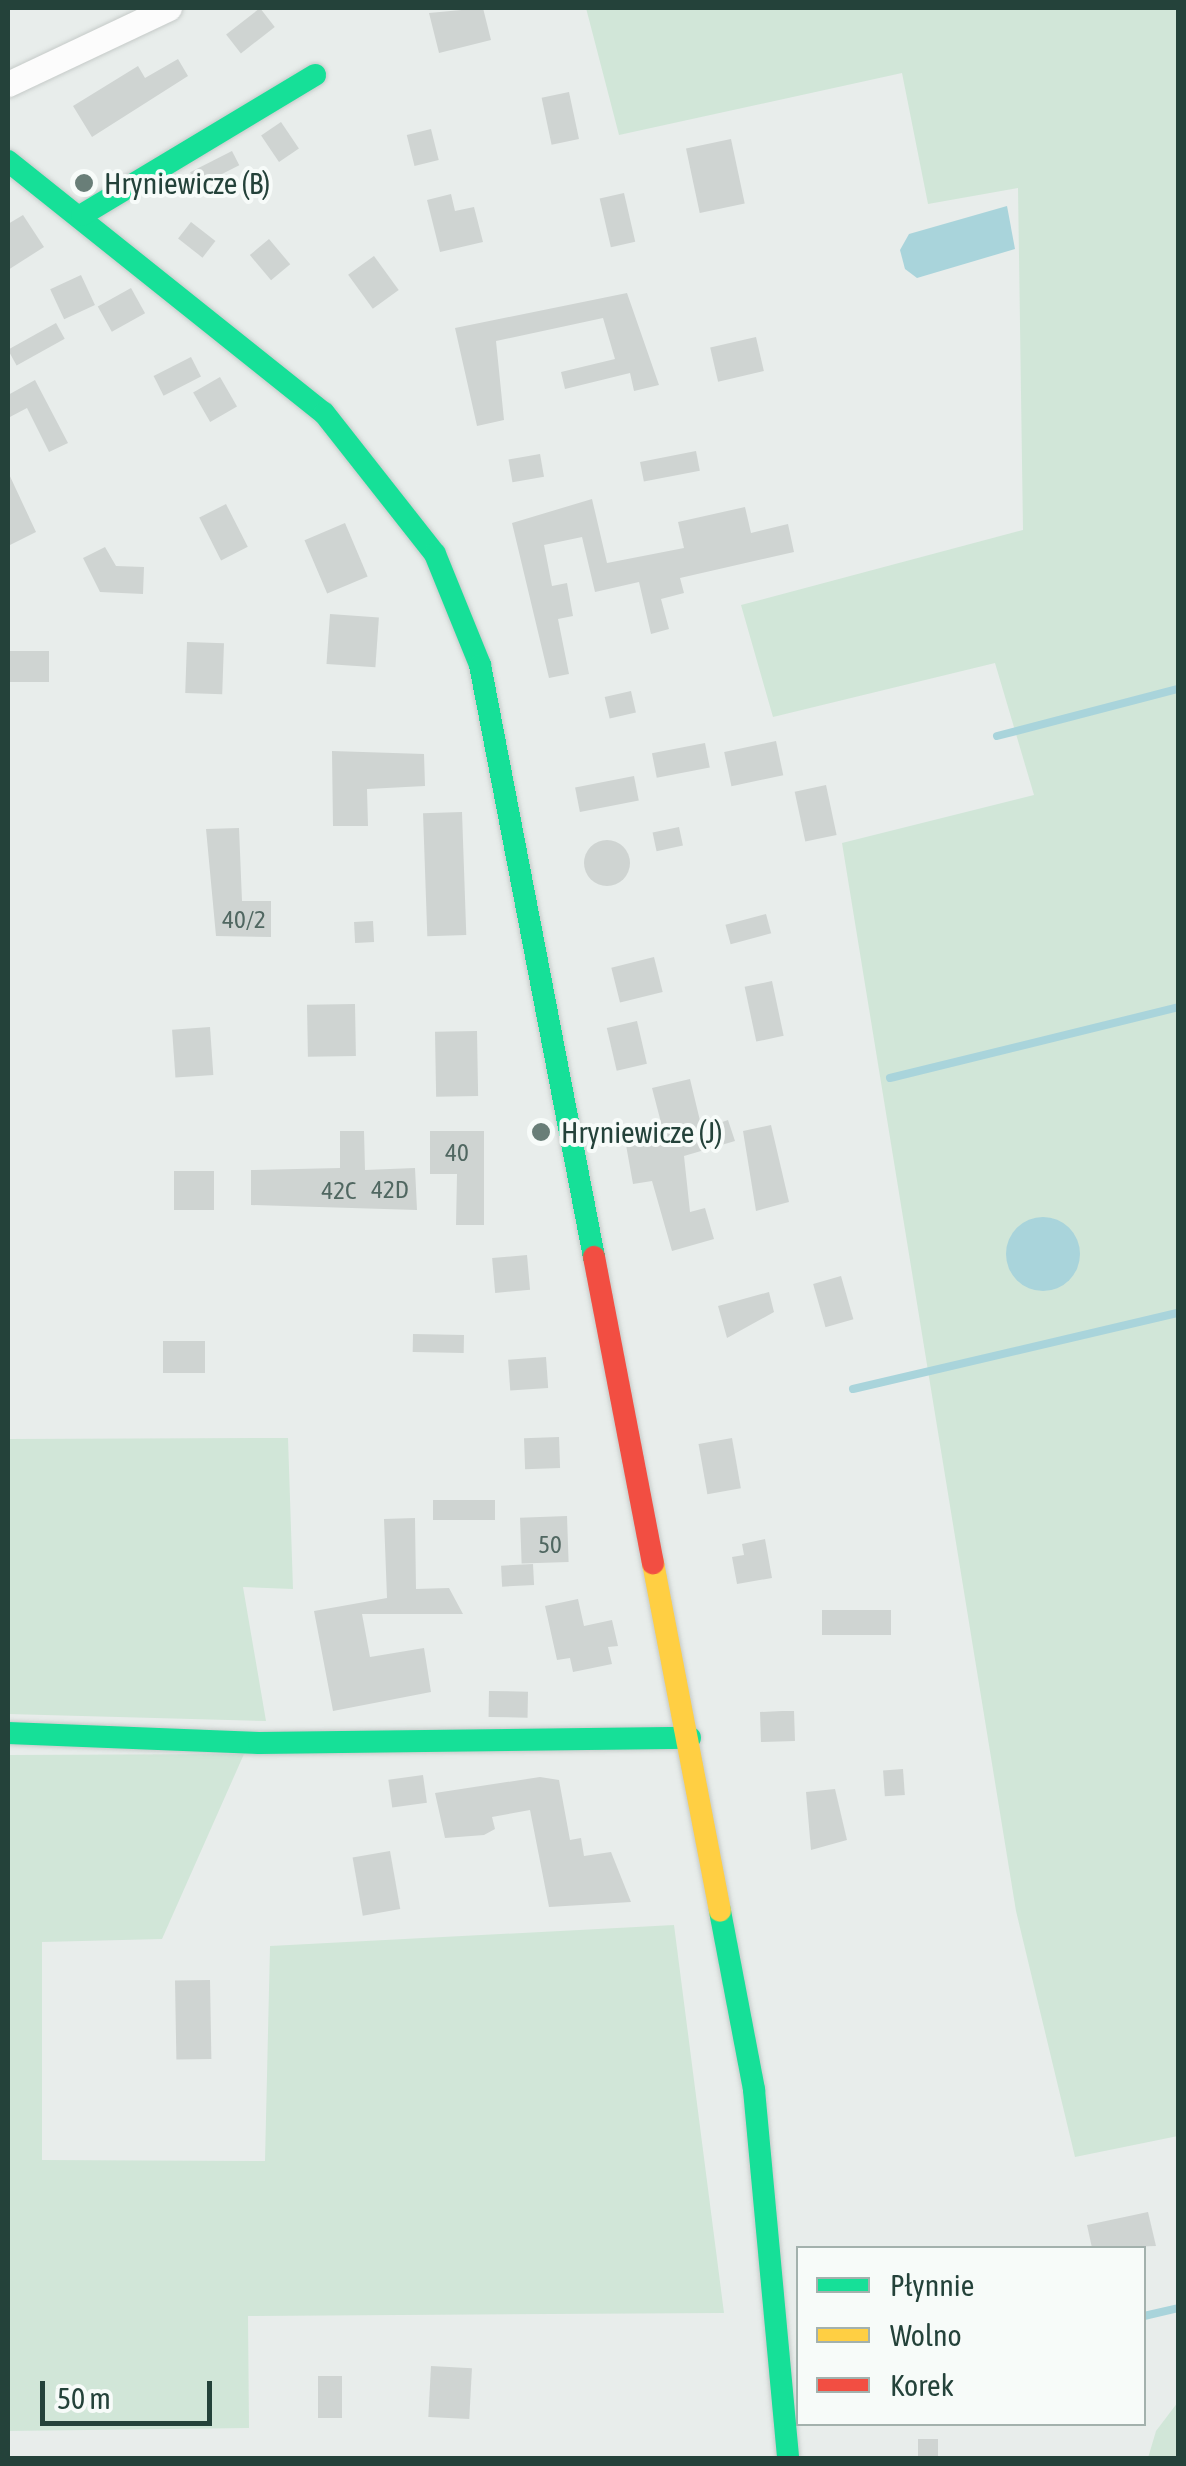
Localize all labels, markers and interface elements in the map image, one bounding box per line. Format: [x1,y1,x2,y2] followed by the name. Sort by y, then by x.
[104,165,270,201] place label: Hryniewicze (B)
[73,172,95,194] marker: Hryniewicze (B)
[222,904,266,934] house number: 40/2
[561,1114,723,1150] place label: Hryniewicze (J)
[530,1121,552,1143] marker: Hryniewicze (J)
[445,1137,469,1167] house number: 40
[371,1174,409,1204] house number: 42D
[322,1175,356,1205] house number: 42C
[538,1529,562,1559] house number: 50
[796,2246,1146,2426] legend
[890,2268,974,2302] text: Płynnie
[890,2318,962,2352] text: Wolno
[45,2361,218,2423] scale bar
[890,2368,954,2402] text: Korek
[57,2381,111,2415] text: 50 m

